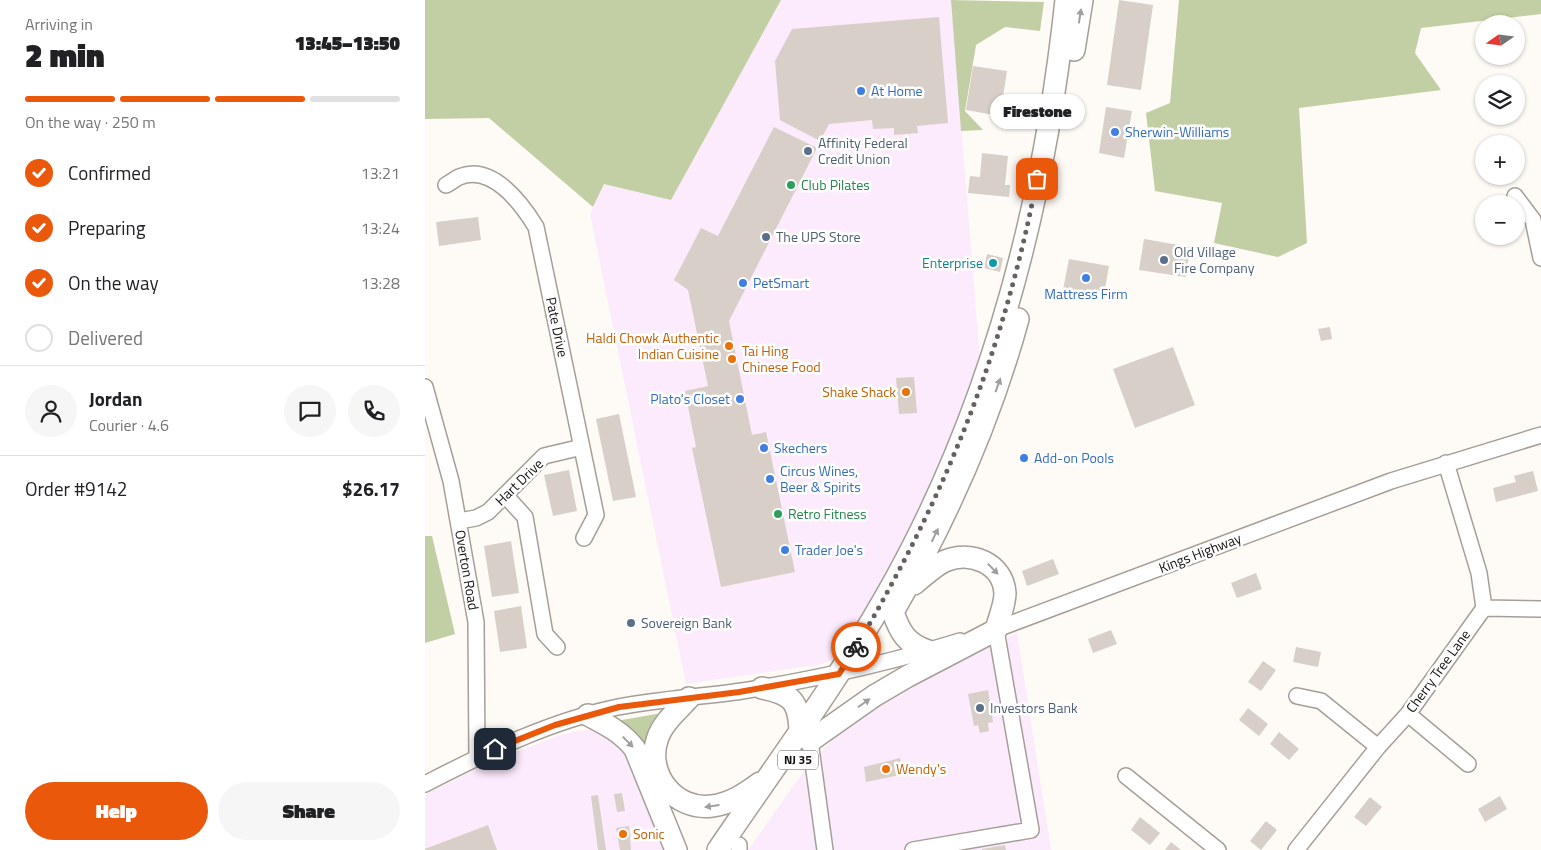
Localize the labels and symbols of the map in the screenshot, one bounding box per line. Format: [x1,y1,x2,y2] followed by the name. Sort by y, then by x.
[1076,8,1084,24] one-way arrow
[1475,15,1525,65] north arrow
[871,80,923,101] place label: At Home
[855,85,867,97] marker: At Home
[989,94,1085,129] callout: Firestone
[1125,121,1229,142] place label: Sherwin-Williams
[1109,126,1121,138] marker: Sherwin-Williams
[818,132,908,169] place label: Affinity Federal Credit Union
[802,145,814,157] marker: Affinity Federal Credit Union
[1016,158,1058,200] pin
[801,174,870,195] place label: Club Pilates
[785,179,797,191] marker: Club Pilates
[776,226,861,247] place label: The UPS Store
[760,231,772,243] marker: The UPS Store
[1174,241,1255,278] place label: Old Village Fire Company
[922,252,983,273] place label: Enterprise
[1158,254,1170,266] marker: Old Village Fire Company
[987,257,999,269] marker: Enterprise
[753,272,809,293] place label: PetSmart
[1080,272,1092,284] marker: Mattress Firm
[737,277,749,289] marker: PetSmart
[1044,283,1128,304] place label: Mattress Firm
[541,295,574,359] street label: Pate Drive
[586,327,719,364] place label: Haldi Chowk Authentic Indian Cuisine
[723,340,735,352] marker: Haldi Chowk Authentic Indian Cuisine
[742,340,821,377] place label: Tai Hing Chinese Food
[726,353,738,365] marker: Tai Hing Chinese Food
[995,378,1002,393] one-way arrow
[822,381,896,402] place label: Shake Shack
[900,386,912,398] marker: Shake Shack
[650,388,730,409] place label: Plato's Closet
[734,393,746,405] marker: Plato's Closet
[774,437,827,458] place label: Skechers
[758,442,770,454] marker: Skechers
[1034,447,1114,468] place label: Add-on Pools
[1018,452,1030,464] marker: Add-on Pools
[490,453,547,510] street label: Hart Drive
[780,460,861,497] place label: Circus Wines, Beer & Spirits
[764,473,776,485] marker: Circus Wines, Beer & Spirits
[788,503,867,524] place label: Retro Fitness
[772,508,784,520] marker: Retro Fitness
[1156,527,1244,578] street label: Kings Highway
[450,528,485,612] street label: Overton Road
[931,528,939,542] one-way arrow
[795,539,863,560] place label: Trader Joe's
[779,544,791,556] marker: Trader Joe's
[987,563,999,575] one-way arrow
[641,612,732,633] place label: Sovereign Bank
[625,617,637,629] marker: Sovereign Bank
[831,622,881,672] courier
[1400,625,1475,717] street label: Cherry Tree Lane
[990,697,1078,718] place label: Investors Bank
[858,698,871,708] one-way arrow
[974,702,986,714] marker: Investors Bank
[474,728,516,770] pin
[622,735,634,747] one-way arrow
[778,750,818,770] road number: NJ 35
[896,758,946,779] place label: Wendy's
[880,763,892,775] marker: Wendy's
[704,802,720,810] one-way arrow
[633,823,665,844] place label: Sonic
[617,828,629,840] marker: Sonic

